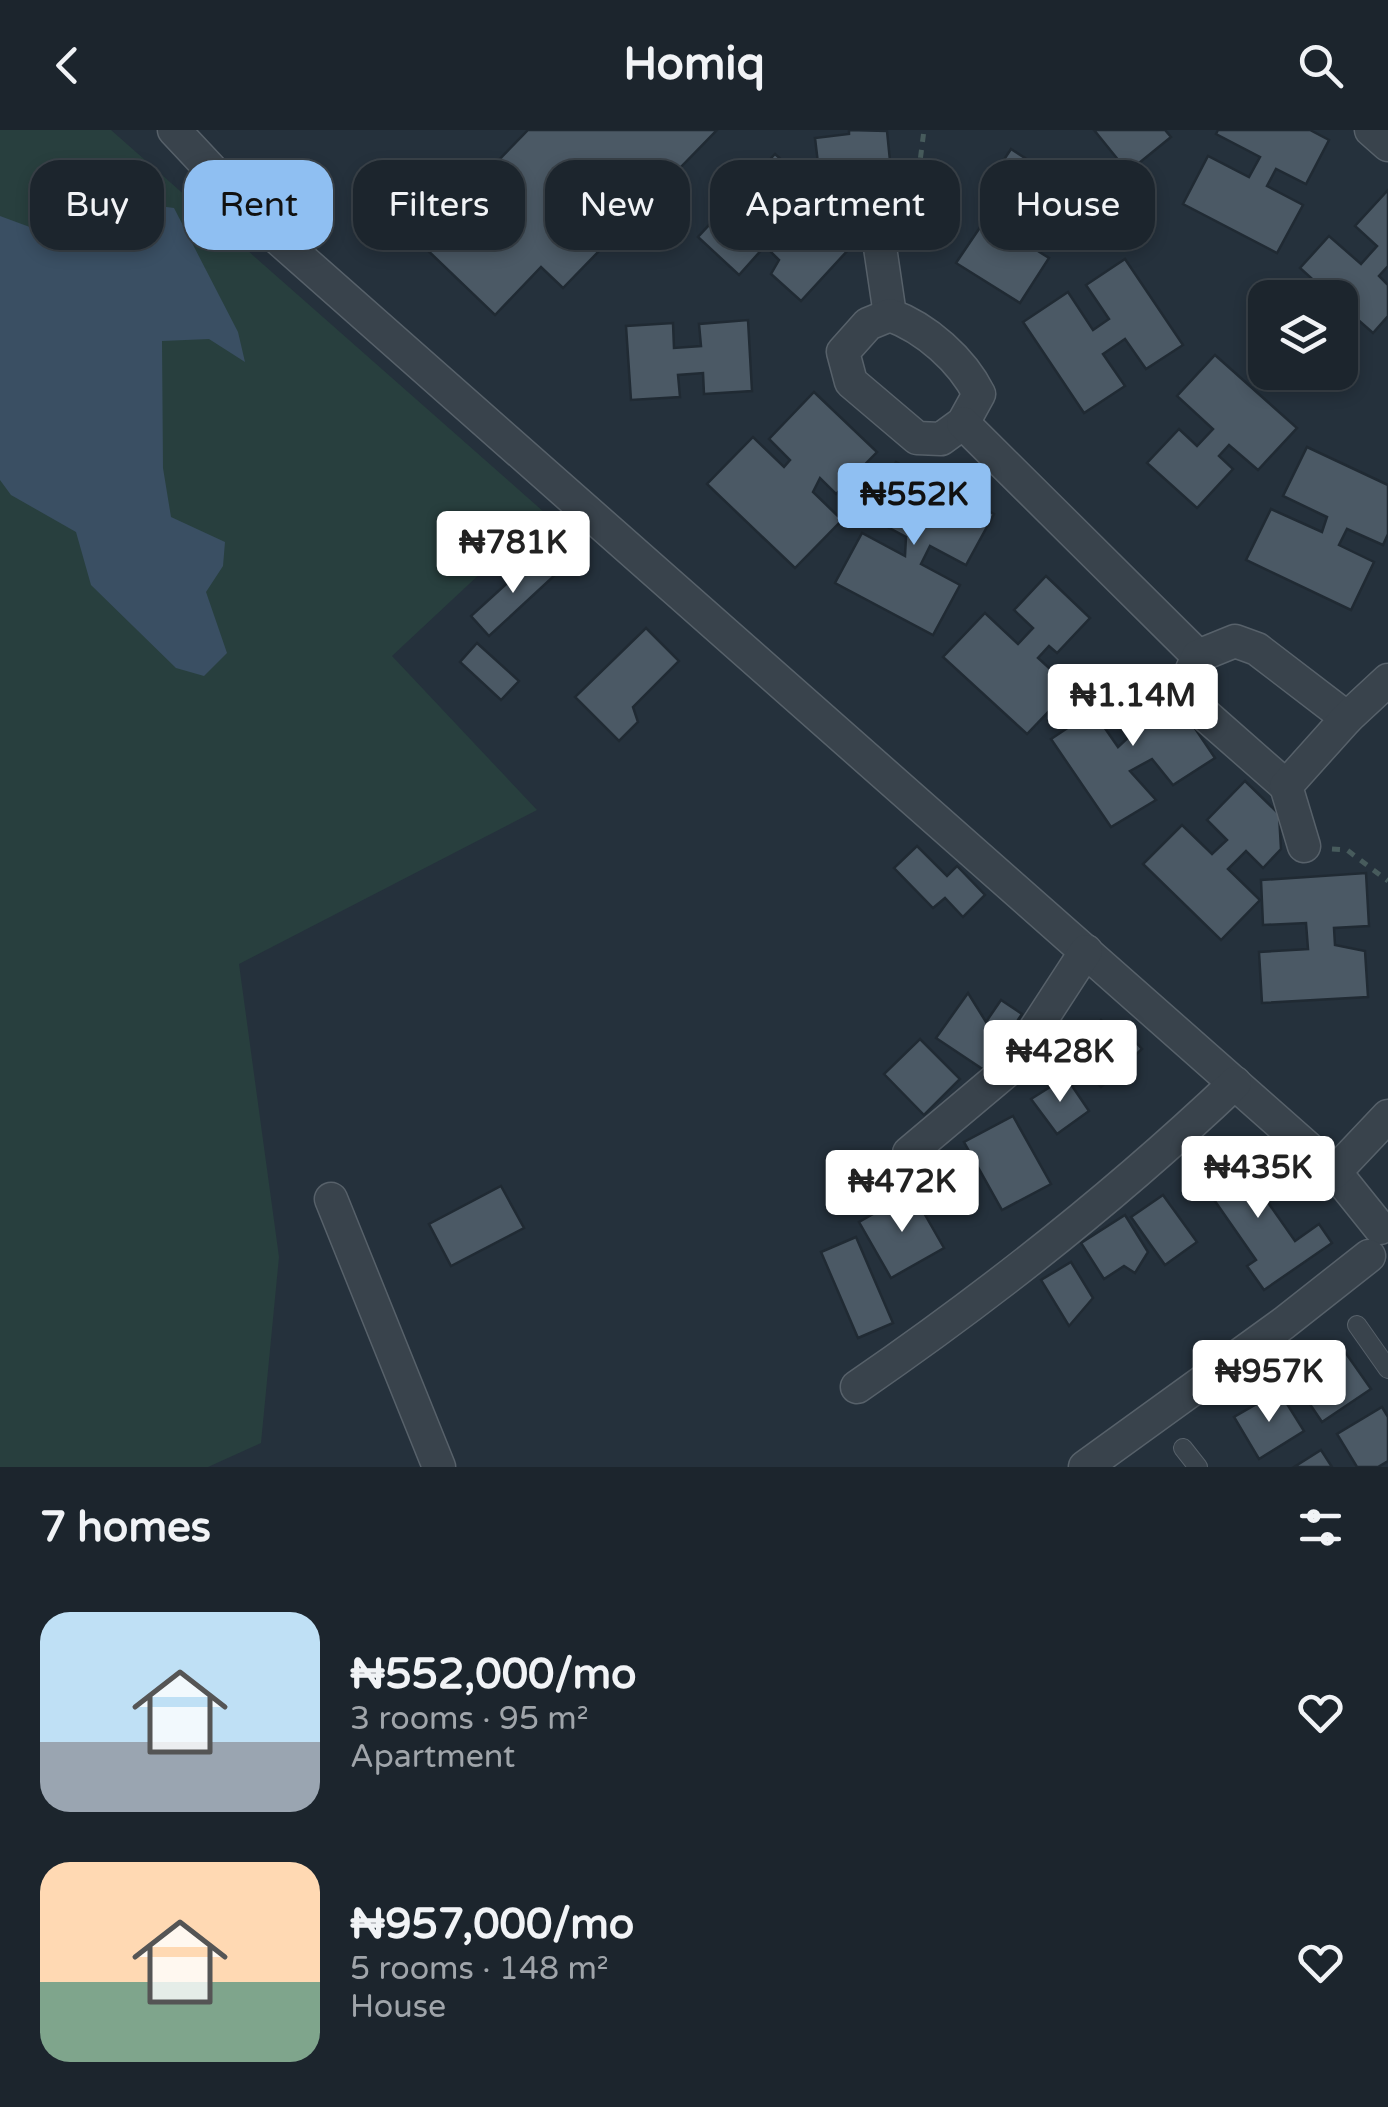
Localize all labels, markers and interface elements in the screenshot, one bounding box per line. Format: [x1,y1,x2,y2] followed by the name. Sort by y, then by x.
[40,38,95,93] icon: back
[623,38,765,92] text: Homiq
[1293,38,1348,93] icon: search
[30,160,164,250] chip: Buy
[184,160,333,250] chip: Rent
[353,160,525,250] chip: Filters
[545,160,690,250] chip: New
[710,160,960,250] chip: Apartment
[980,160,1155,250] chip: House
[1248,280,1358,390] map controls
[1248,280,1358,390] button: layers
[844,463,984,548] pin: ₦552K
[860,476,968,514] text: ₦552K
[443,511,583,596] pin: ₦781K
[459,524,567,562] text: ₦781K
[1052,664,1214,749] pin: ₦1.14M
[1070,677,1196,715] text: ₦1.14M
[990,1020,1130,1105] pin: ₦428K
[1006,1033,1114,1071] text: ₦428K
[1188,1136,1328,1221] pin: ₦435K
[1204,1149,1312,1187] text: ₦435K
[832,1150,972,1235] pin: ₦472K
[848,1163,956,1201] text: ₦472K
[1199,1340,1339,1425] pin: ₦957K
[1215,1353,1323,1391] text: ₦957K
[1293,1500,1348,1555] icon: filters
[40,1502,211,1553] text: 7 homes
[350,1649,636,1700] text: ₦552,000/mo
[120,1652,240,1772] icon: home
[1293,1685,1348,1740] icon: heart
[350,1700,589,1738] text: 3 rooms · 95 m²
[350,1738,515,1776] text: Apartment
[350,1899,634,1950] text: ₦957,000/mo
[120,1902,240,2022] icon: home
[1293,1935,1348,1990] icon: heart
[350,1950,609,1988] text: 5 rooms · 148 m²
[350,1988,446,2026] text: House

